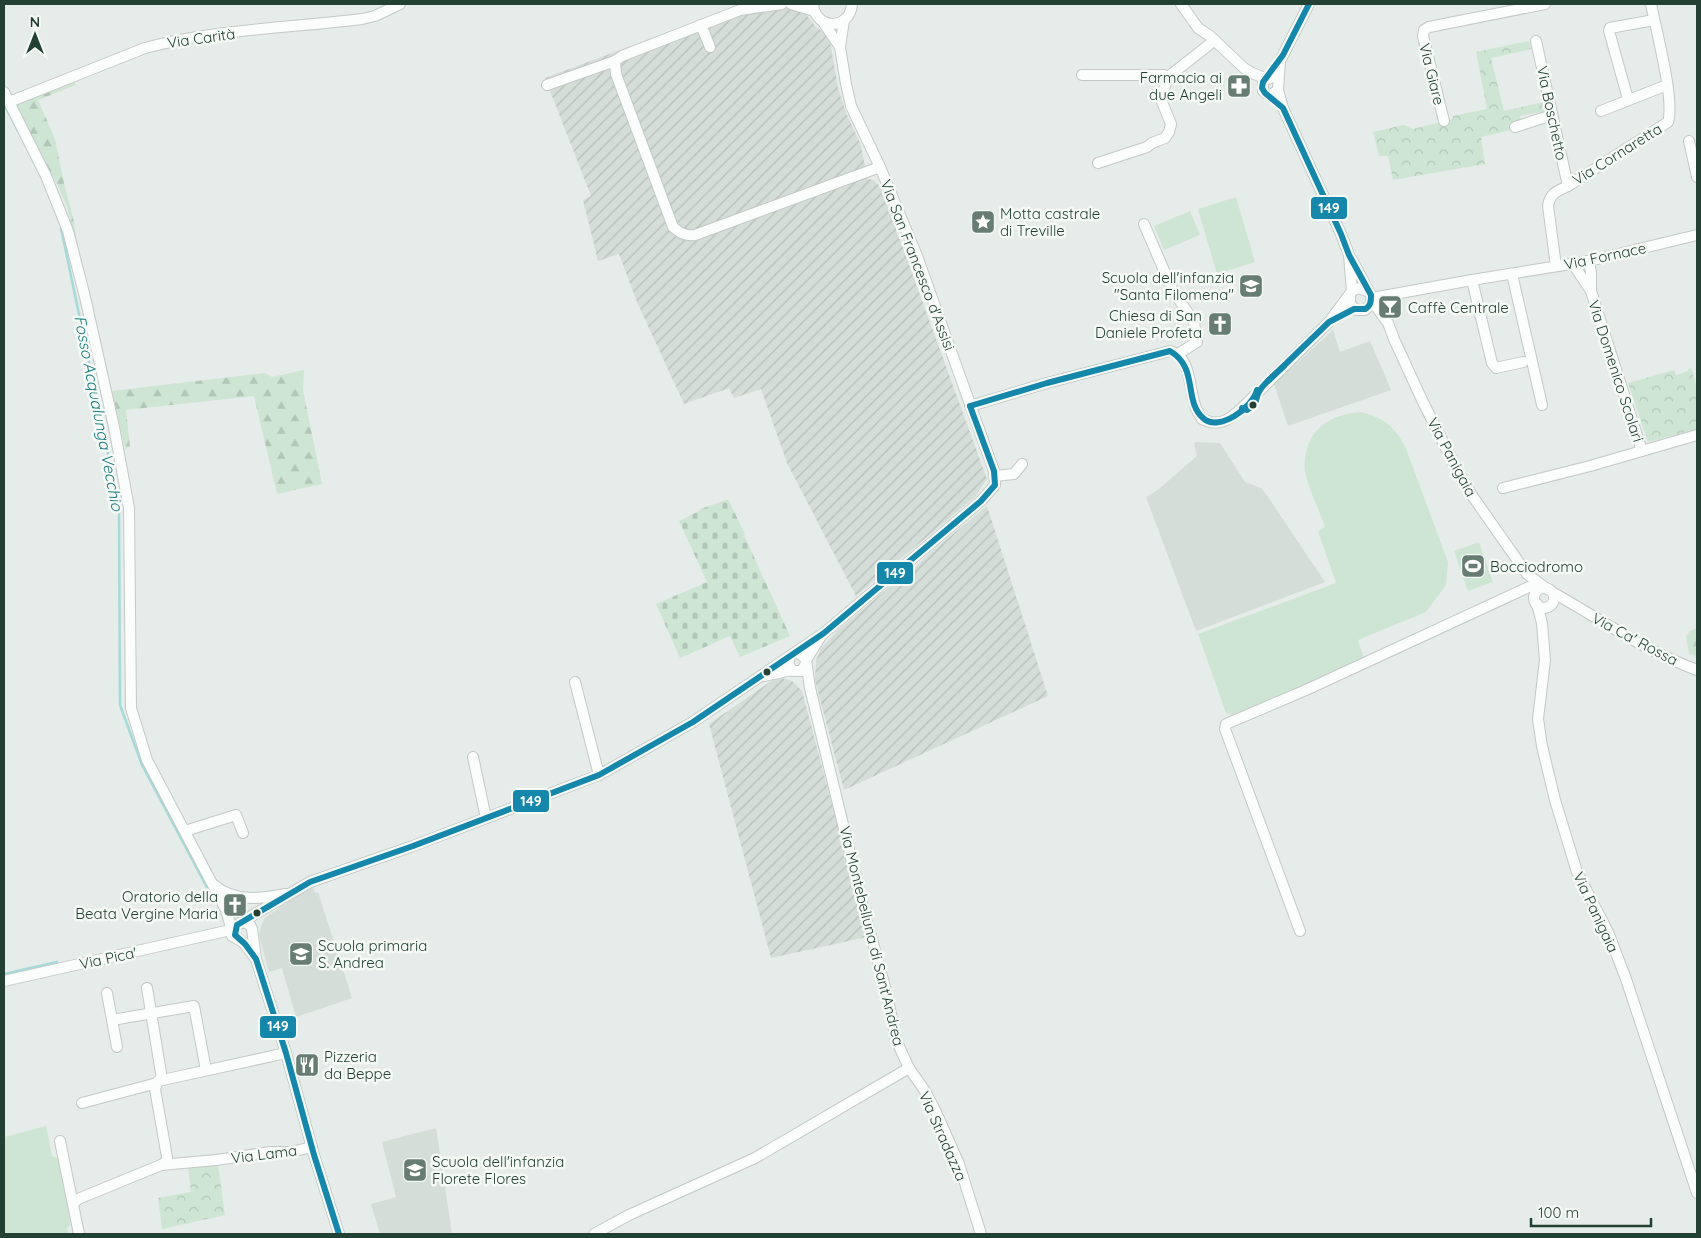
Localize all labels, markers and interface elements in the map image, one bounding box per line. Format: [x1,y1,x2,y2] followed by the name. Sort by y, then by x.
[10,10,60,60] north arrow
[30,13,40,31] text: N
[166,24,236,52] street label: Via Carità
[1415,41,1449,107] street label: Via Giare
[1533,64,1571,162] street label: Via Boschetto
[1140,68,1222,104] place label: Farmacia ai due Angeli
[1226,73,1252,99] pharmacy icon: Farmacia ai due Angeli
[1569,119,1665,189] street label: Via Cornaretta
[877,177,959,353] street label: Via San Francesco d'Assisi
[1310,196,1348,220] line badge: 149
[1318,199,1340,217] text: 149
[1000,204,1100,240] place label: Motta castrale di Treville
[970,209,996,235] place icon: Motta castrale di Treville
[1562,238,1648,274] street label: Via Fornace
[1102,268,1234,304] place label: Scuola dell'infanzia "Santa Filomena"
[1238,273,1264,299] school or university icon: Scuola dell'infanzia "Santa Filomena"
[1377,294,1403,320] bar icon: Caffè Centrale
[1408,298,1509,317] place label: Caffè Centrale
[1584,298,1648,444] street label: Via Domenico Scolari
[1095,306,1202,342] place label: Chiesa di San Daniele Profeta
[1207,311,1233,337] church icon: Chiesa di San Daniele Profeta
[70,314,128,514] water label: Fosso Acqualunga Vecchio
[1248,400,1258,410] unlabelled marker
[1423,414,1481,500] street label: Via Panigaia
[1460,553,1486,579] sports icon: Bocciodromo
[1490,557,1583,576] place label: Bocciodromo
[876,561,914,585] line badge: 149
[884,564,906,582] text: 149
[1589,608,1681,670] street label: Via Ca' Rossa
[762,667,772,677] unlabelled marker
[512,789,550,813] line badge: 149
[520,792,542,810] text: 149
[835,824,909,1048] street label: Via Montebelluna di Sant'Andrea
[1569,869,1623,955] street label: Via Panigaia
[75,887,218,923] place label: Oratorio della Beata Vergine Maria
[222,892,248,918] church icon: Oratorio della Beata Vergine Maria
[252,908,262,918] unlabelled marker
[318,936,427,972] place label: Scuola primaria S. Andrea
[288,941,314,967] school or university icon: Scuola primaria S. Andrea
[78,943,139,973] street label: Via Pica'
[259,1015,297,1039] line badge: 149
[267,1017,289,1035] text: 149
[324,1047,391,1083] place label: Pizzeria da Beppe
[294,1052,320,1078] restaurant icon: Pizzeria da Beppe
[915,1088,971,1184] street label: Via Stradazza
[230,1141,298,1167] street label: Via Lama
[432,1152,564,1188] place label: Scuola dell'infanzia Florete Flores
[402,1157,428,1183] school or university icon: Scuola dell'infanzia Florete Flores
[1531,1196,1651,1228] scale bar
[1538,1203,1579,1222] text: 100 m

